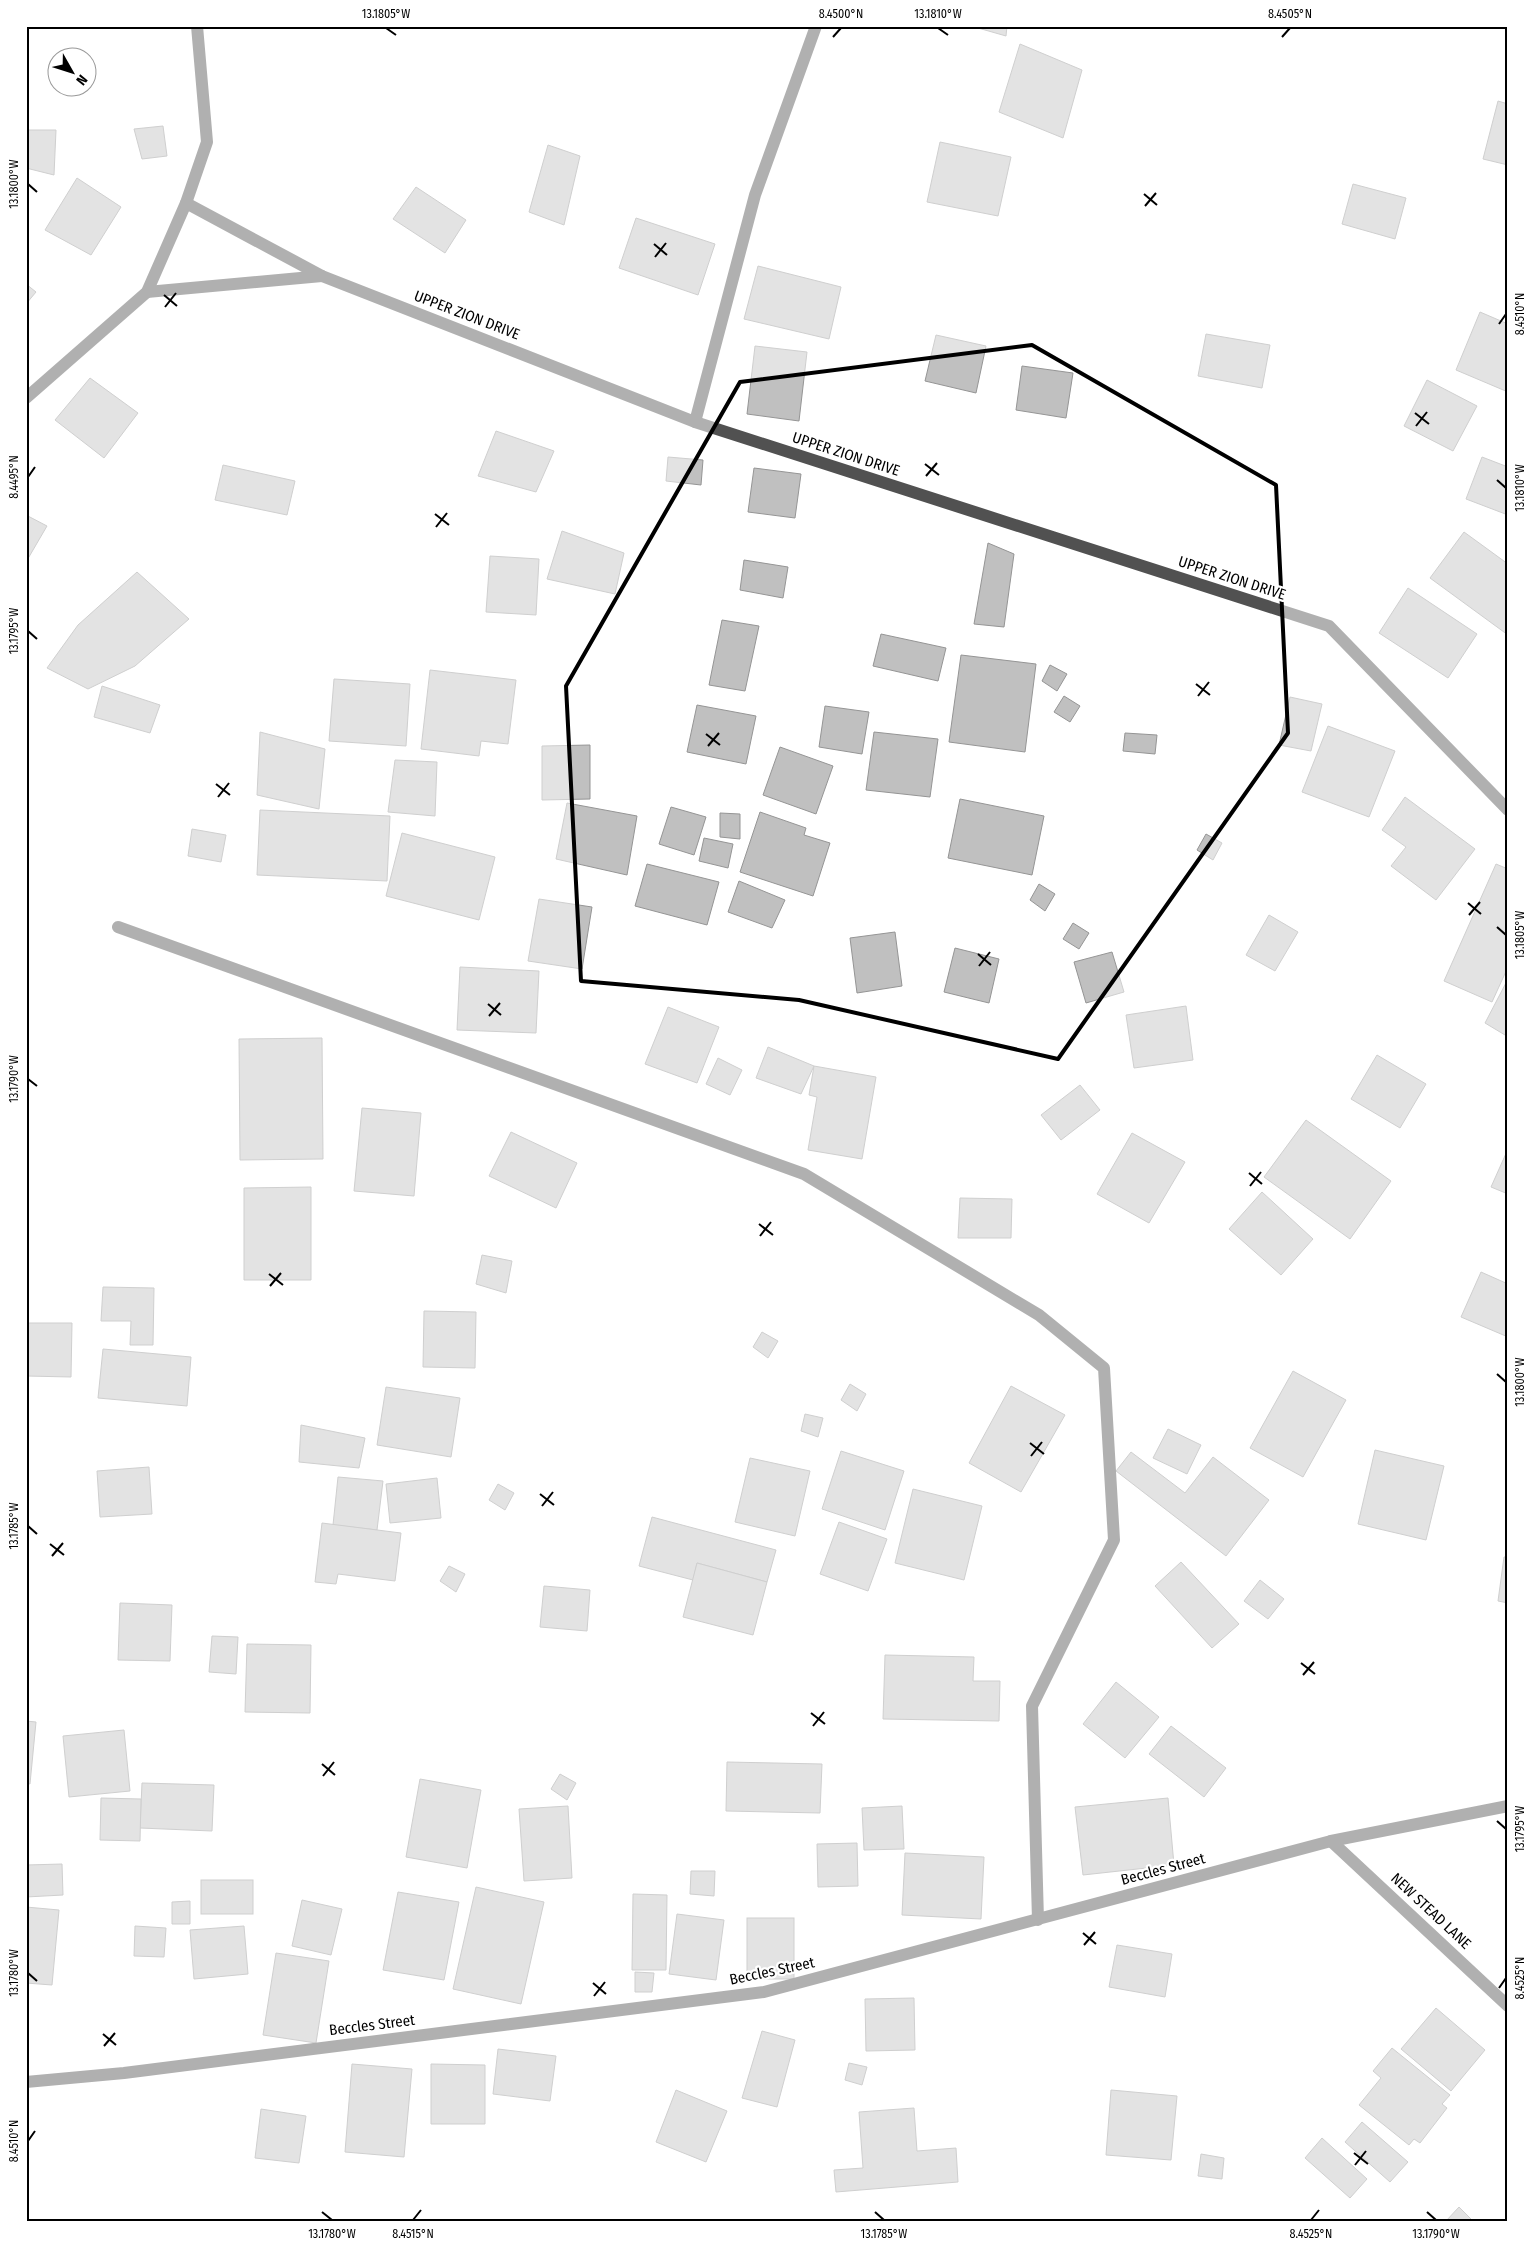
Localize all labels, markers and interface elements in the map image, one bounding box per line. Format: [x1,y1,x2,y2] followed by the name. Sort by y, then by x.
[362,7,410,21] text: 13.1805°W
[819,7,863,21] text: 8.4500°N
[914,7,962,21] text: 13.1810°W
[1268,7,1312,21] text: 8.4505°N
[48,48,98,98] north arrow
[72,71,91,88] text: N
[7,159,21,209] text: 13.1800°W
[412,287,522,343] street label: UPPER ZION DRIVE
[1513,293,1527,335] text: 8.4510°N
[790,428,902,480] street label: UPPER ZION DRIVE
[7,455,21,499] text: 8.4495°N
[1513,464,1527,512] text: 13.1810°W
[1176,552,1288,604] street label: UPPER ZION DRIVE
[7,608,21,654] text: 13.1795°W
[1513,911,1527,959] text: 13.1805°W
[7,1055,21,1103] text: 13.1790°W
[1513,1357,1527,1407] text: 13.1800°W
[7,1503,21,1549] text: 13.1785°W
[1513,1806,1527,1852] text: 13.1795°W
[1119,1849,1207,1889] street label: Beccles Street
[1387,1869,1475,1953] street label: NEW STEAD LANE
[7,1949,21,1997] text: 13.1780°W
[728,1953,816,1989] street label: Beccles Street
[1513,1957,1527,1999] text: 8.4525°N
[328,2011,416,2039] street label: Beccles Street
[7,2120,21,2162] text: 8.4510°N
[308,2227,356,2241] text: 13.1780°W
[392,2227,434,2241] text: 8.4515°N
[861,2227,907,2241] text: 13.1785°W
[1290,2227,1332,2241] text: 8.4525°N
[1412,2227,1460,2241] text: 13.1790°W

